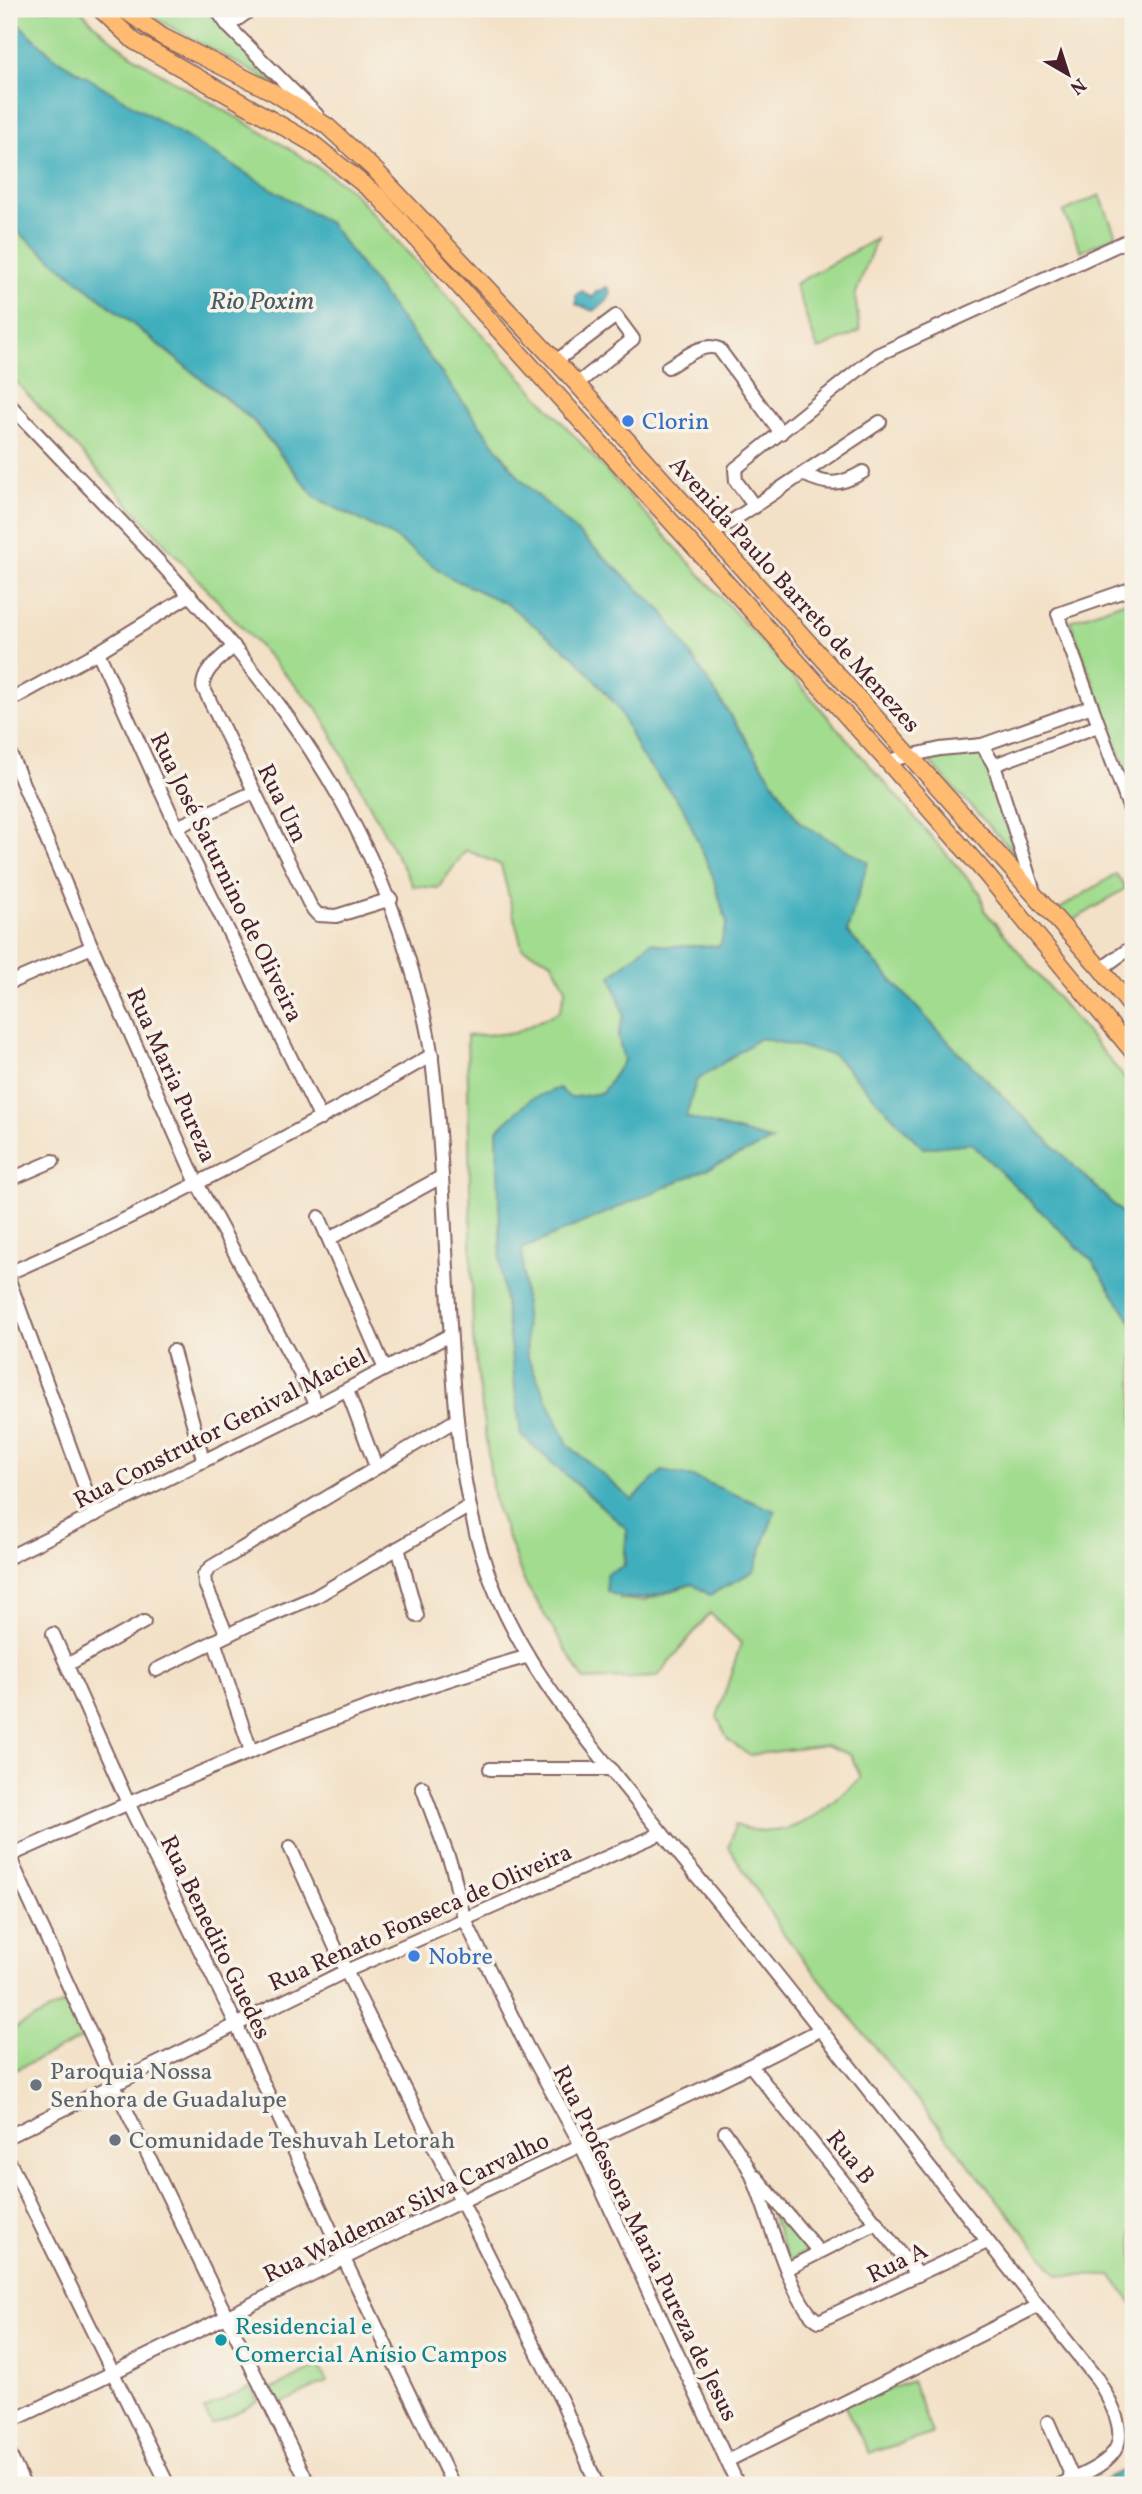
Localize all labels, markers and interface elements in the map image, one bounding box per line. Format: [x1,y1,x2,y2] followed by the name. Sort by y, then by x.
[1034,38,1104,108] north arrow
[1064,71,1091,100] text: N
[210,284,314,320] water label: Rio Poxim
[642,406,709,440] place label: Clorin
[620,413,636,429] marker: Clorin
[660,450,927,741] street label: Avenida Paulo Barreto de Menezes
[140,727,310,1029] street label: Rua José Saturnino de Oliveira
[247,759,315,849] street label: Rua Um
[116,983,224,1169] street label: Rua Maria Pureza
[68,1341,374,1519] street label: Rua Construtor Genival Maciel
[150,1830,278,2045] street label: Rua Benedito Guedes
[264,1836,578,2001] street label: Rua Renato Fonseca de Oliveira
[428,1941,493,1975] place label: Nobre
[406,1948,422,1964] marker: Nobre
[50,2056,287,2118] place label: Paroquia Nossa Senhora de Guadalupe
[543,2060,745,2428] street label: Rua Professora Maria Pureza de Jesus
[28,2077,44,2093] marker: Paroquia Nossa Senhora de Guadalupe
[817,2124,882,2193] street label: Rua B
[129,2125,455,2159] place label: Comunidade Teshuvah Letorah
[258,2125,555,2293] street label: Rua Waldemar Silva Carvalho
[107,2132,123,2148] marker: Comunidade Teshuvah Letorah
[862,2235,934,2293] street label: Rua A
[235,2311,507,2373] place label: Residencial e Comercial Anísio Campos
[213,2332,229,2348] marker: Residencial e Comercial Anísio Campos

